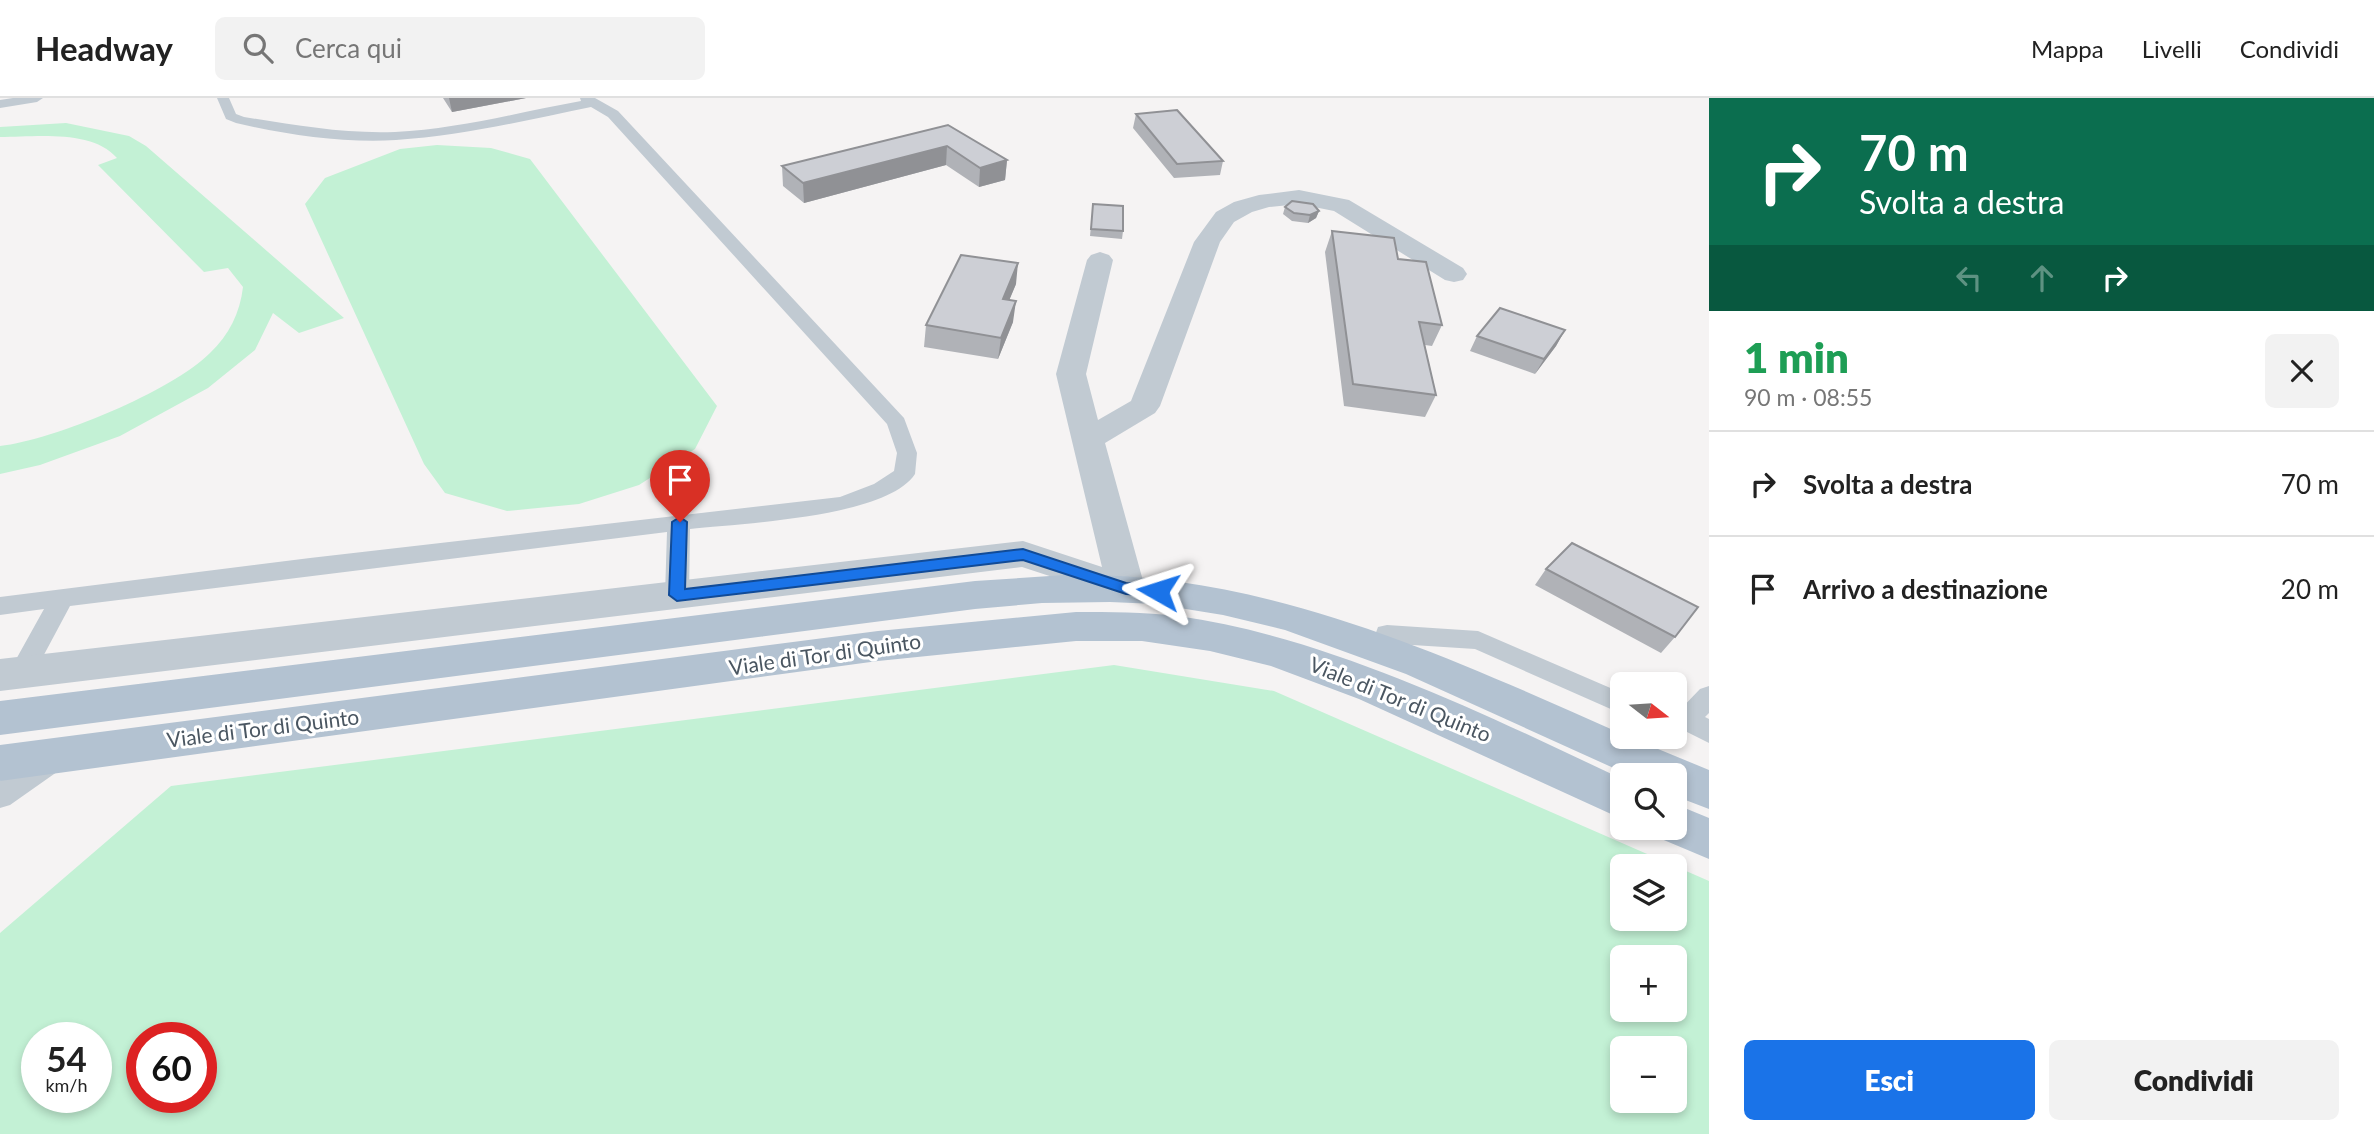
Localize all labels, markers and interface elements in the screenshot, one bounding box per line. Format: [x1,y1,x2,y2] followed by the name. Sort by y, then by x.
[215,17,705,80] search box
[35,28,173,68] text: Headway
[239,29,277,67] icon: search
[295,32,402,64] text: Cerca qui
[2031,34,2104,63] text: Mappa
[2142,34,2202,63] text: Livelli
[2240,34,2339,63] text: Condividi
[1859,123,1969,181] text: 70 m
[1744,126,1835,217] icon: right
[1859,182,2064,221] text: Svolta a destra
[1950,259,1988,297] icon: left
[2023,259,2061,297] icon: ahead
[2096,259,2134,297] icon: right
[1744,332,1849,382] text: 1 min
[2265,334,2339,408] button: close
[1744,383,1872,411] text: 90 m · 08:55
[650,450,710,522] pin
[661,461,699,499] icon: arrive
[1744,465,1782,503] icon: right
[1803,468,1973,500] text: Svolta a destra
[2281,468,2339,500] text: 70 m
[1121,554,1195,628] position arrow
[1744,570,1782,608] icon: arrive
[1803,573,2048,605] text: Arrivo a destinazione
[2281,573,2339,605] text: 20 m
[727,628,922,679] street label: Viale di Tor di Quinto
[1306,651,1495,746] street label: Viale di Tor di Quinto
[1610,672,1687,749] north arrow
[1610,672,1687,1113] map controls
[165,703,360,752] street label: Viale di Tor di Quinto
[1610,763,1687,840] button: search
[1610,854,1687,931] button: layers
[1610,945,1687,1022] button: +
[126,1022,217,1113] speed limit sign: 60
[1610,1036,1687,1113] button: −
[46,1037,87,1079] text: 54
[1744,1040,2035,1120] button: Esci
[2049,1040,2339,1120] button: Condividi
[45,1074,88,1096] text: km/h

